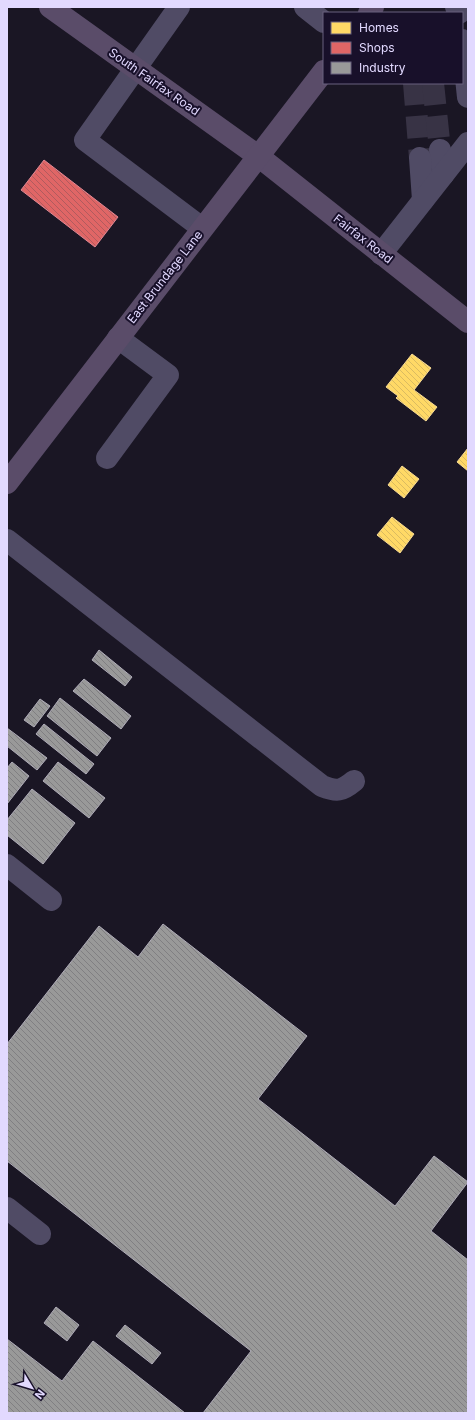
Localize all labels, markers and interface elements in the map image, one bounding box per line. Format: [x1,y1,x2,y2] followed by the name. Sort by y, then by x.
[323,12,463,84] legend
[359,20,399,35] text: Homes
[359,40,395,55] text: Shops
[106,45,203,119] street label: South Fairfax Road
[359,60,406,75] text: Industry
[331,211,396,266] street label: Fairfax Road
[124,227,205,326] street label: East Brundage Lane
[12,1368,52,1408] north arrow
[32,1387,48,1402] text: N

